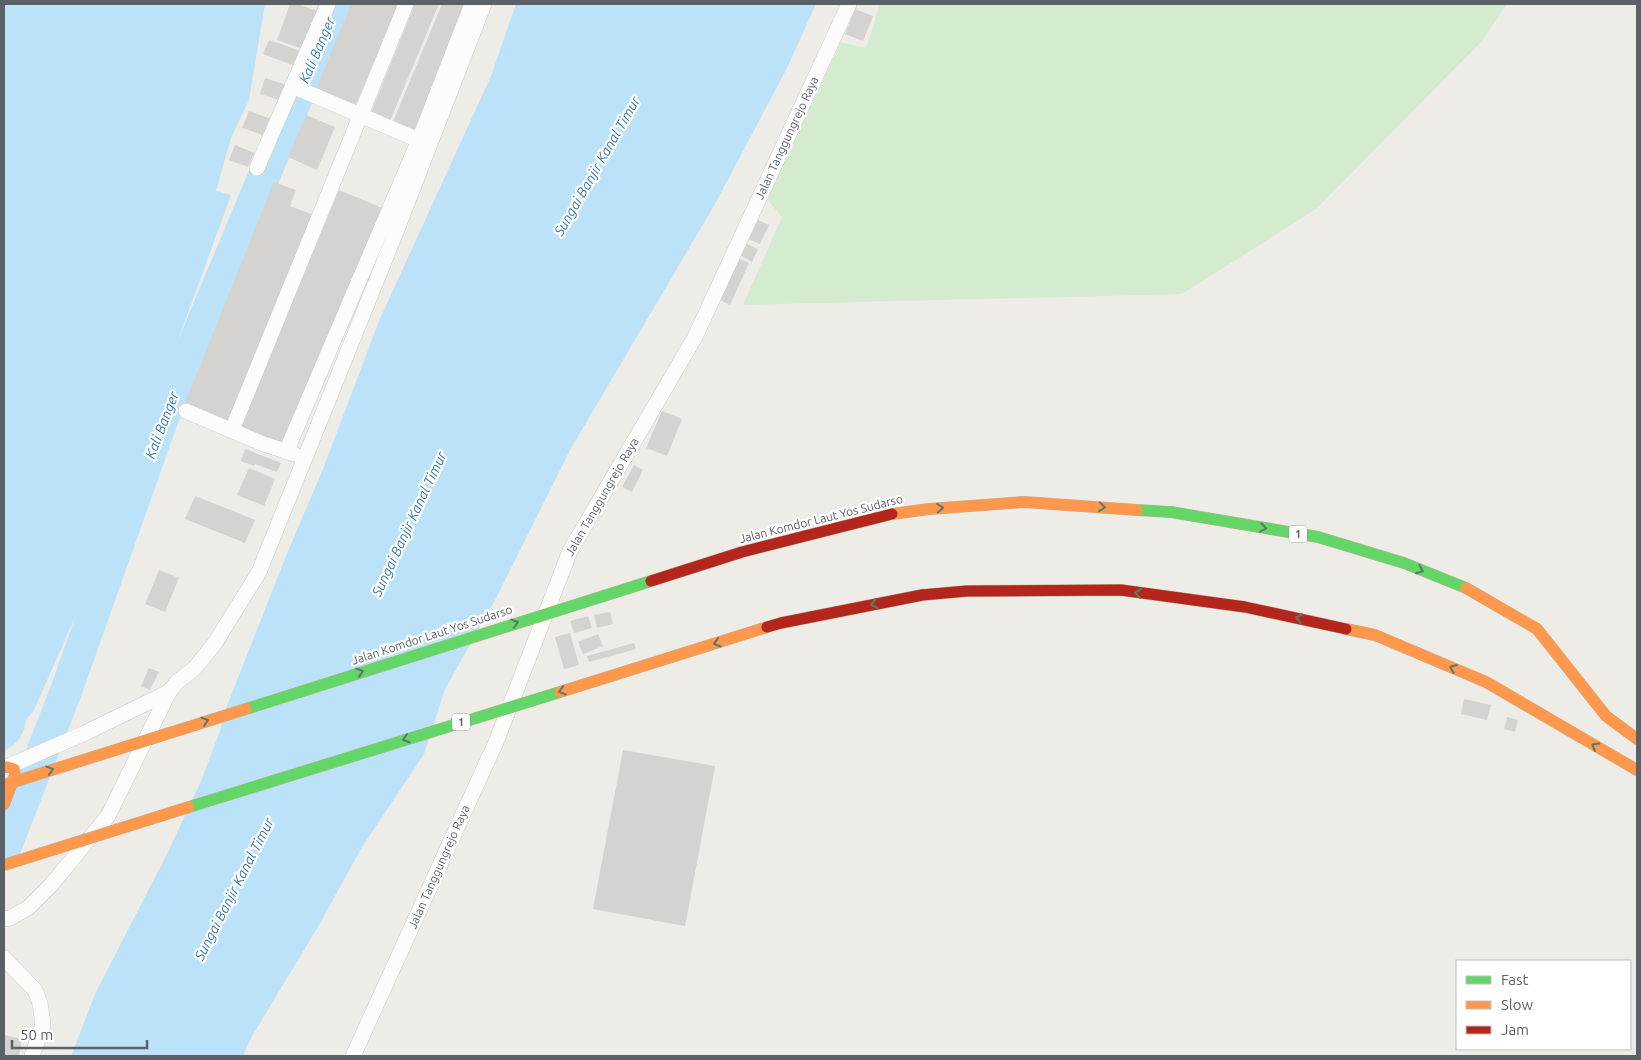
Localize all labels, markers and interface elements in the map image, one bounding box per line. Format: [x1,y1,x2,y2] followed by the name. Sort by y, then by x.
[296,14,338,86] water label: Kali Banger
[752,74,821,201] street label: Jalan Tanggungrejo Raya
[550,93,644,239] water label: Sungai Banjir Kanal Timur
[142,389,182,461] water label: Kali Banger
[562,435,641,558] street label: Jalan Tanggungrejo Raya
[368,449,450,600] water label: Sungai Banjir Kanal Timur
[738,492,904,545] street label: Jalan Komdor Laut Yos Sudarso
[937,502,945,513] one-way arrow
[1099,502,1107,513] one-way arrow
[1260,522,1268,533] one-way arrow
[1289,526,1307,542] road number: 1
[1415,564,1424,574] one-way arrow
[1134,588,1142,599] one-way arrow
[870,598,879,609] one-way arrow
[350,602,514,667] street label: Jalan Komdor Laut Yos Sudarso
[1294,614,1303,624] one-way arrow
[510,619,519,629] one-way arrow
[713,637,721,647] one-way arrow
[1449,664,1458,674] one-way arrow
[355,668,364,678] one-way arrow
[558,685,566,695] one-way arrow
[452,714,470,730] road number: 1
[201,717,209,727] one-way arrow
[403,734,411,744] one-way arrow
[1592,742,1601,752] one-way arrow
[46,766,54,776] one-way arrow
[405,803,472,931] street label: Jalan Tanggungrejo Raya
[191,815,277,964] water label: Sungai Banjir Kanal Timur
[1456,960,1631,1050] legend
[1501,971,1529,988] text: Fast
[1501,996,1534,1013] text: Slow
[12,1018,148,1050] scale bar
[1501,1021,1529,1038] text: Jam
[20,1026,53,1043] text: 50 m

